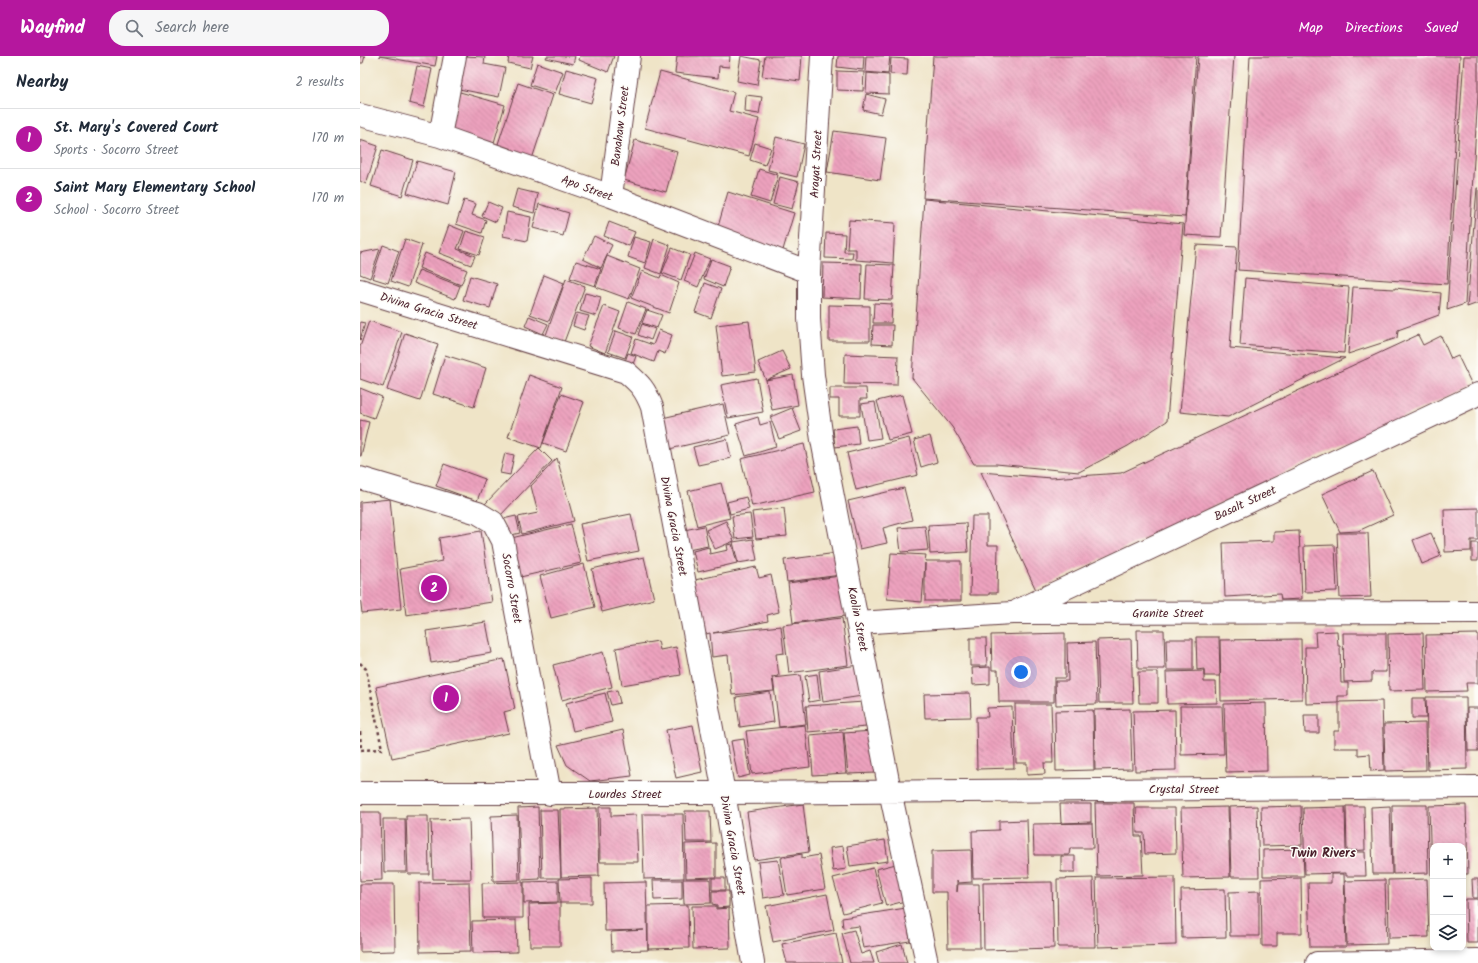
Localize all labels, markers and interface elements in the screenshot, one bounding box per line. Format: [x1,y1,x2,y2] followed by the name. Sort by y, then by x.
[109,10,389,46] search box
[20,13,85,43] text: Wayfind
[155,16,229,40] text: Search here
[123,17,145,39] icon: search
[1298,17,1323,39] text: Map
[1345,17,1403,39] text: Directions
[1425,17,1458,39] text: Saved
[16,69,68,96] text: Nearby
[296,72,344,93] text: 2 results
[606,85,635,167] street label: Banahaw Street
[54,116,219,140] text: St. Mary's Covered Court
[27,128,31,149] text: 1
[312,128,344,149] text: 170 m
[805,129,828,199] street label: Arayat Street
[54,140,179,161] text: Sports · Socorro Street
[558,170,616,207] street label: Apo Street
[54,176,255,200] text: Saint Mary Elementary School
[25,188,33,209] text: 2
[312,188,344,209] text: 170 m
[54,200,179,221] text: School · Socorro Street
[378,288,480,335] street label: Divina Gracia Street
[655,475,693,578] street label: Divina Gracia Street
[1211,481,1280,526] street label: Basalt Street
[496,551,527,625] street label: Socorro Street
[421,573,447,603] pin: 2
[842,585,873,653] street label: Kaolin Street
[1132,604,1204,623] street label: Granite Street
[1011,662,1031,682] your location
[433,683,459,713] pin: 1
[1149,780,1220,799] street label: Crystal Street
[588,785,662,804] street label: Lourdes Street
[714,794,751,897] street label: Divina Gracia Street
[1290,843,1356,864] district label: Twin Rivers
[1430,843,1466,951] map controls
[1430,843,1466,879] button: +
[1430,879,1466,915] button: −
[1430,915,1466,951] button: layers

